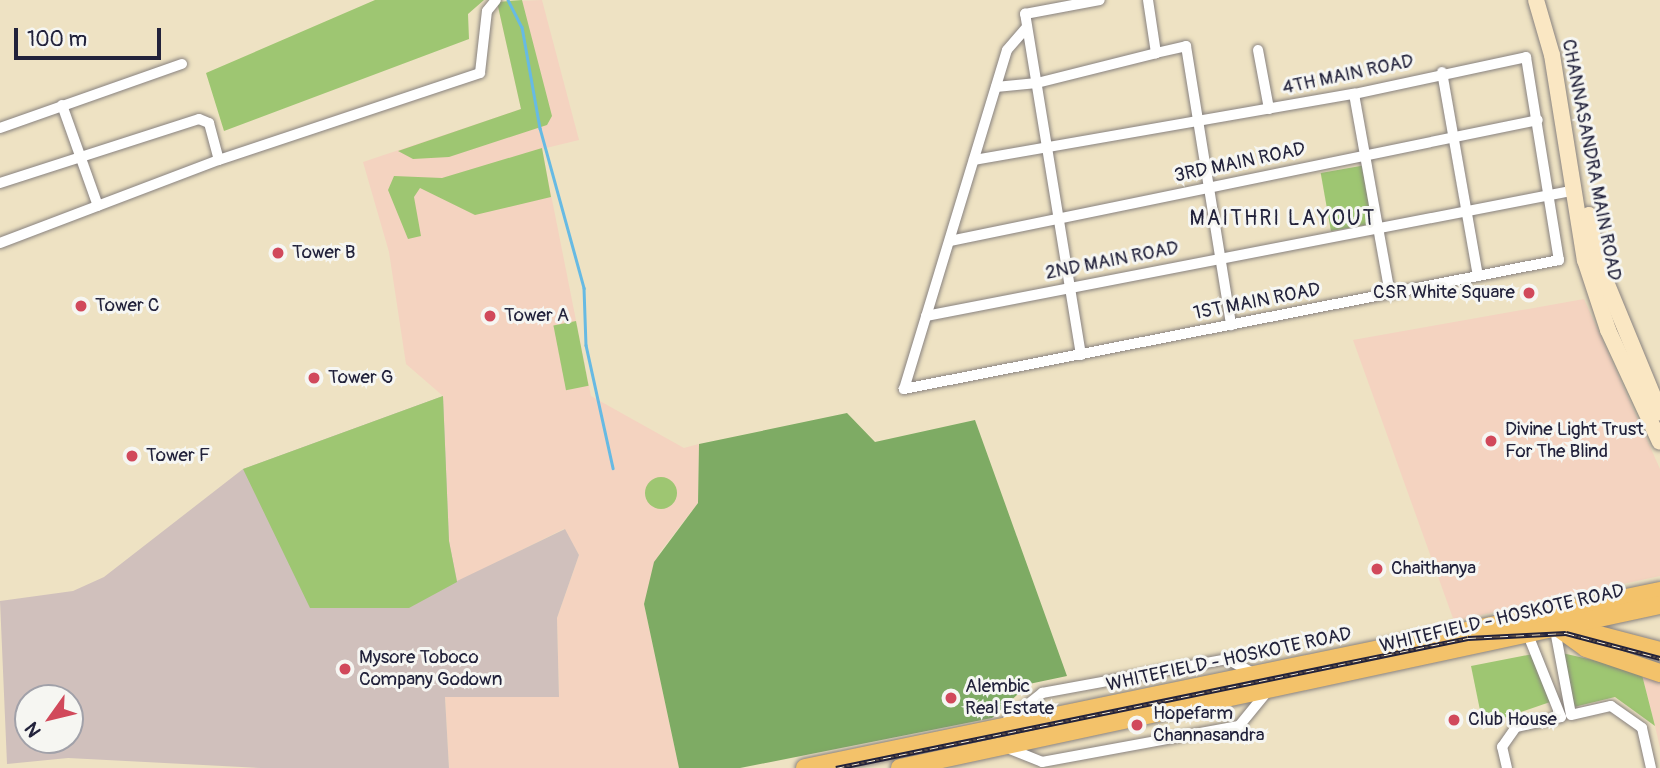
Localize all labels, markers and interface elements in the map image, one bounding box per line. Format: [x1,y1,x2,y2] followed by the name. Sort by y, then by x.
[18,14,164,58] scale bar
[27,26,87,53] text: 100 m
[1556,37,1626,283] street label: CHANNASANDRA MAIN ROAD
[1280,50,1416,100] street label: 4TH MAIN ROAD
[1172,138,1308,188] street label: 3RD MAIN ROAD
[1191,206,1375,232] district label: MAITHRI LAYOUT
[1043,237,1181,285] street label: 2ND MAIN ROAD
[292,242,356,264] place label: Tower B
[270,245,286,261] marker: Tower B
[1192,279,1322,325] street label: 1ST MAIN ROAD
[1373,282,1515,304] place label: CSR White Square
[1521,285,1537,301] marker: CSR White Square
[95,295,160,317] place label: Tower C
[73,298,89,314] marker: Tower C
[504,305,569,327] place label: Tower A
[482,308,498,324] marker: Tower A
[328,367,393,389] place label: Tower G
[306,370,322,386] marker: Tower G
[1505,419,1644,463] place label: Divine Light Trust For The Blind
[1483,433,1499,449] marker: Divine Light Trust For The Blind
[146,445,210,467] place label: Tower F
[124,448,140,464] marker: Tower F
[1391,558,1476,580] place label: Chaithanya
[1369,561,1385,577] marker: Chaithanya
[1378,580,1626,658] street label: WHITEFIELD - HOSKOTE ROAD
[1104,623,1354,697] street label: WHITEFIELD - HOSKOTE ROAD
[359,647,502,691] place label: Mysore Toboco Company Godown
[337,661,353,677] marker: Mysore Toboco Company Godown
[965,676,1054,720] place label: Alembic Real Estate
[14,684,84,754] north arrow
[943,690,959,706] marker: Alembic Real Estate
[1153,703,1265,747] place label: Hopefarm Channasandra
[1468,709,1557,731] place label: Club House
[1446,712,1462,728] marker: Club House
[1127,715,1147,735] marker: Hopefarm Channasandra
[20,718,47,742] text: N

